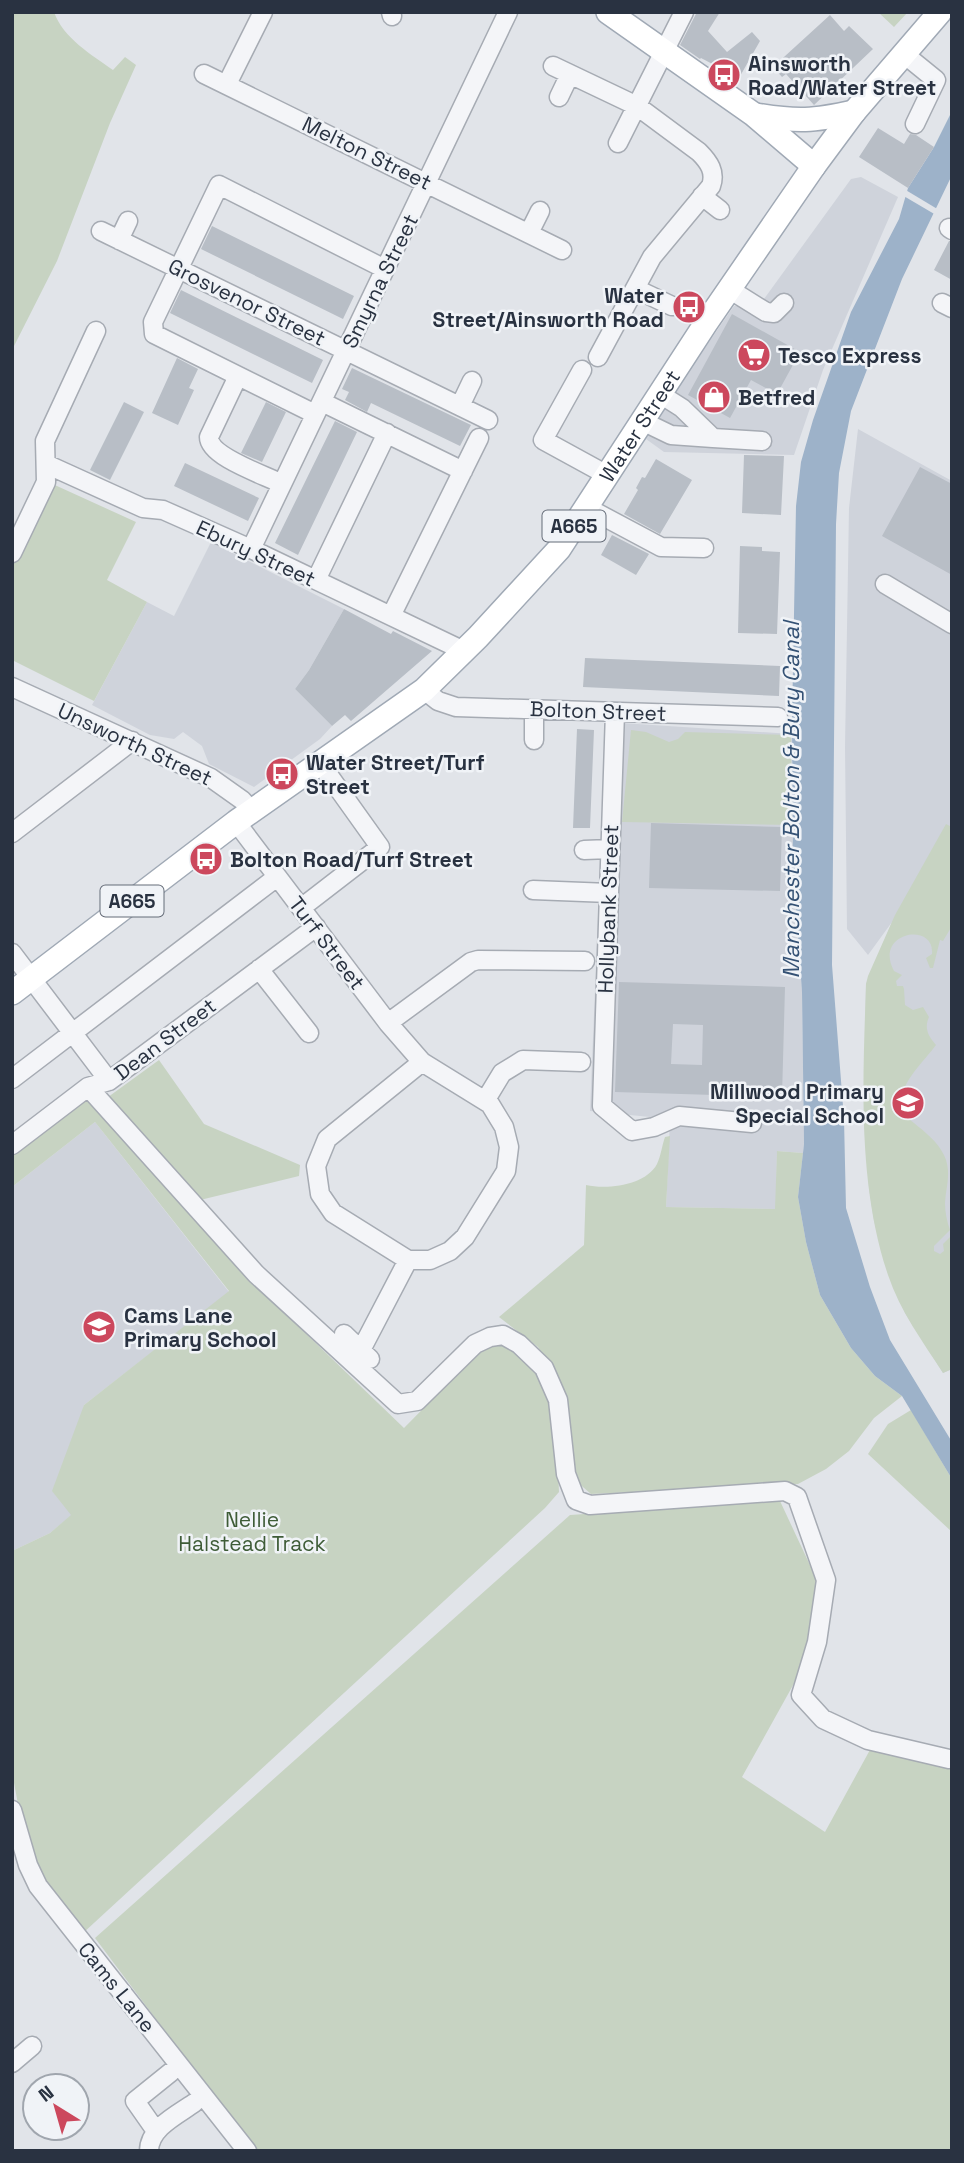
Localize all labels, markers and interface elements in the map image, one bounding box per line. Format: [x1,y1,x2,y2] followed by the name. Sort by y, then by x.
[748,50,936,101] place label: Ainsworth Road/Water Street
[705,56,743,94] bus stop icon: Ainsworth Road/Water Street
[298,110,436,196] street label: Melton Street
[336,209,424,353] street label: Smyrna Street
[164,252,330,352] street label: Grosvenor Street
[432,282,664,333] place label: Water Street/Ainsworth Road
[670,288,708,326] bus stop icon: Water Street/Ainsworth Road
[735,336,773,374] supermarket icon: Tesco Express
[778,342,922,369] place label: Tesco Express
[593,364,686,487] street label: Water Street
[695,378,733,416] shop icon: Betfred
[738,384,815,411] place label: Betfred
[542,510,606,541] road number: A665
[192,514,320,592] street label: Ebury Street
[776,619,806,979] water label: Manchester Bolton & Bury Canal
[529,695,667,727] street label: Bolton Street
[53,696,217,792] street label: Unsworth Street
[306,749,485,800] place label: Water Street/Turf Street
[263,755,301,793] bus stop icon: Water Street/Turf Street
[592,824,624,994] street label: Hollybank Street
[187,840,225,878] bus stop icon: Bolton Road/Turf Street
[230,846,473,873] place label: Bolton Road/Turf Street
[100,886,164,917] road number: A665
[283,891,371,995] street label: Turf Street
[109,992,221,1086] street label: Dean Street
[710,1078,884,1129] place label: Millwood Primary Special School
[889,1084,927,1122] school or university icon: Millwood Primary Special School
[124,1302,277,1353] place label: Cams Lane Primary School
[80,1308,118,1346] school or university icon: Cams Lane Primary School
[178,1506,326,1557] park label: Nellie Halstead Track
[72,1936,162,2038] street label: Cams Lane
[21,2072,91,2142] north arrow
[33,2080,59,2108] text: N

